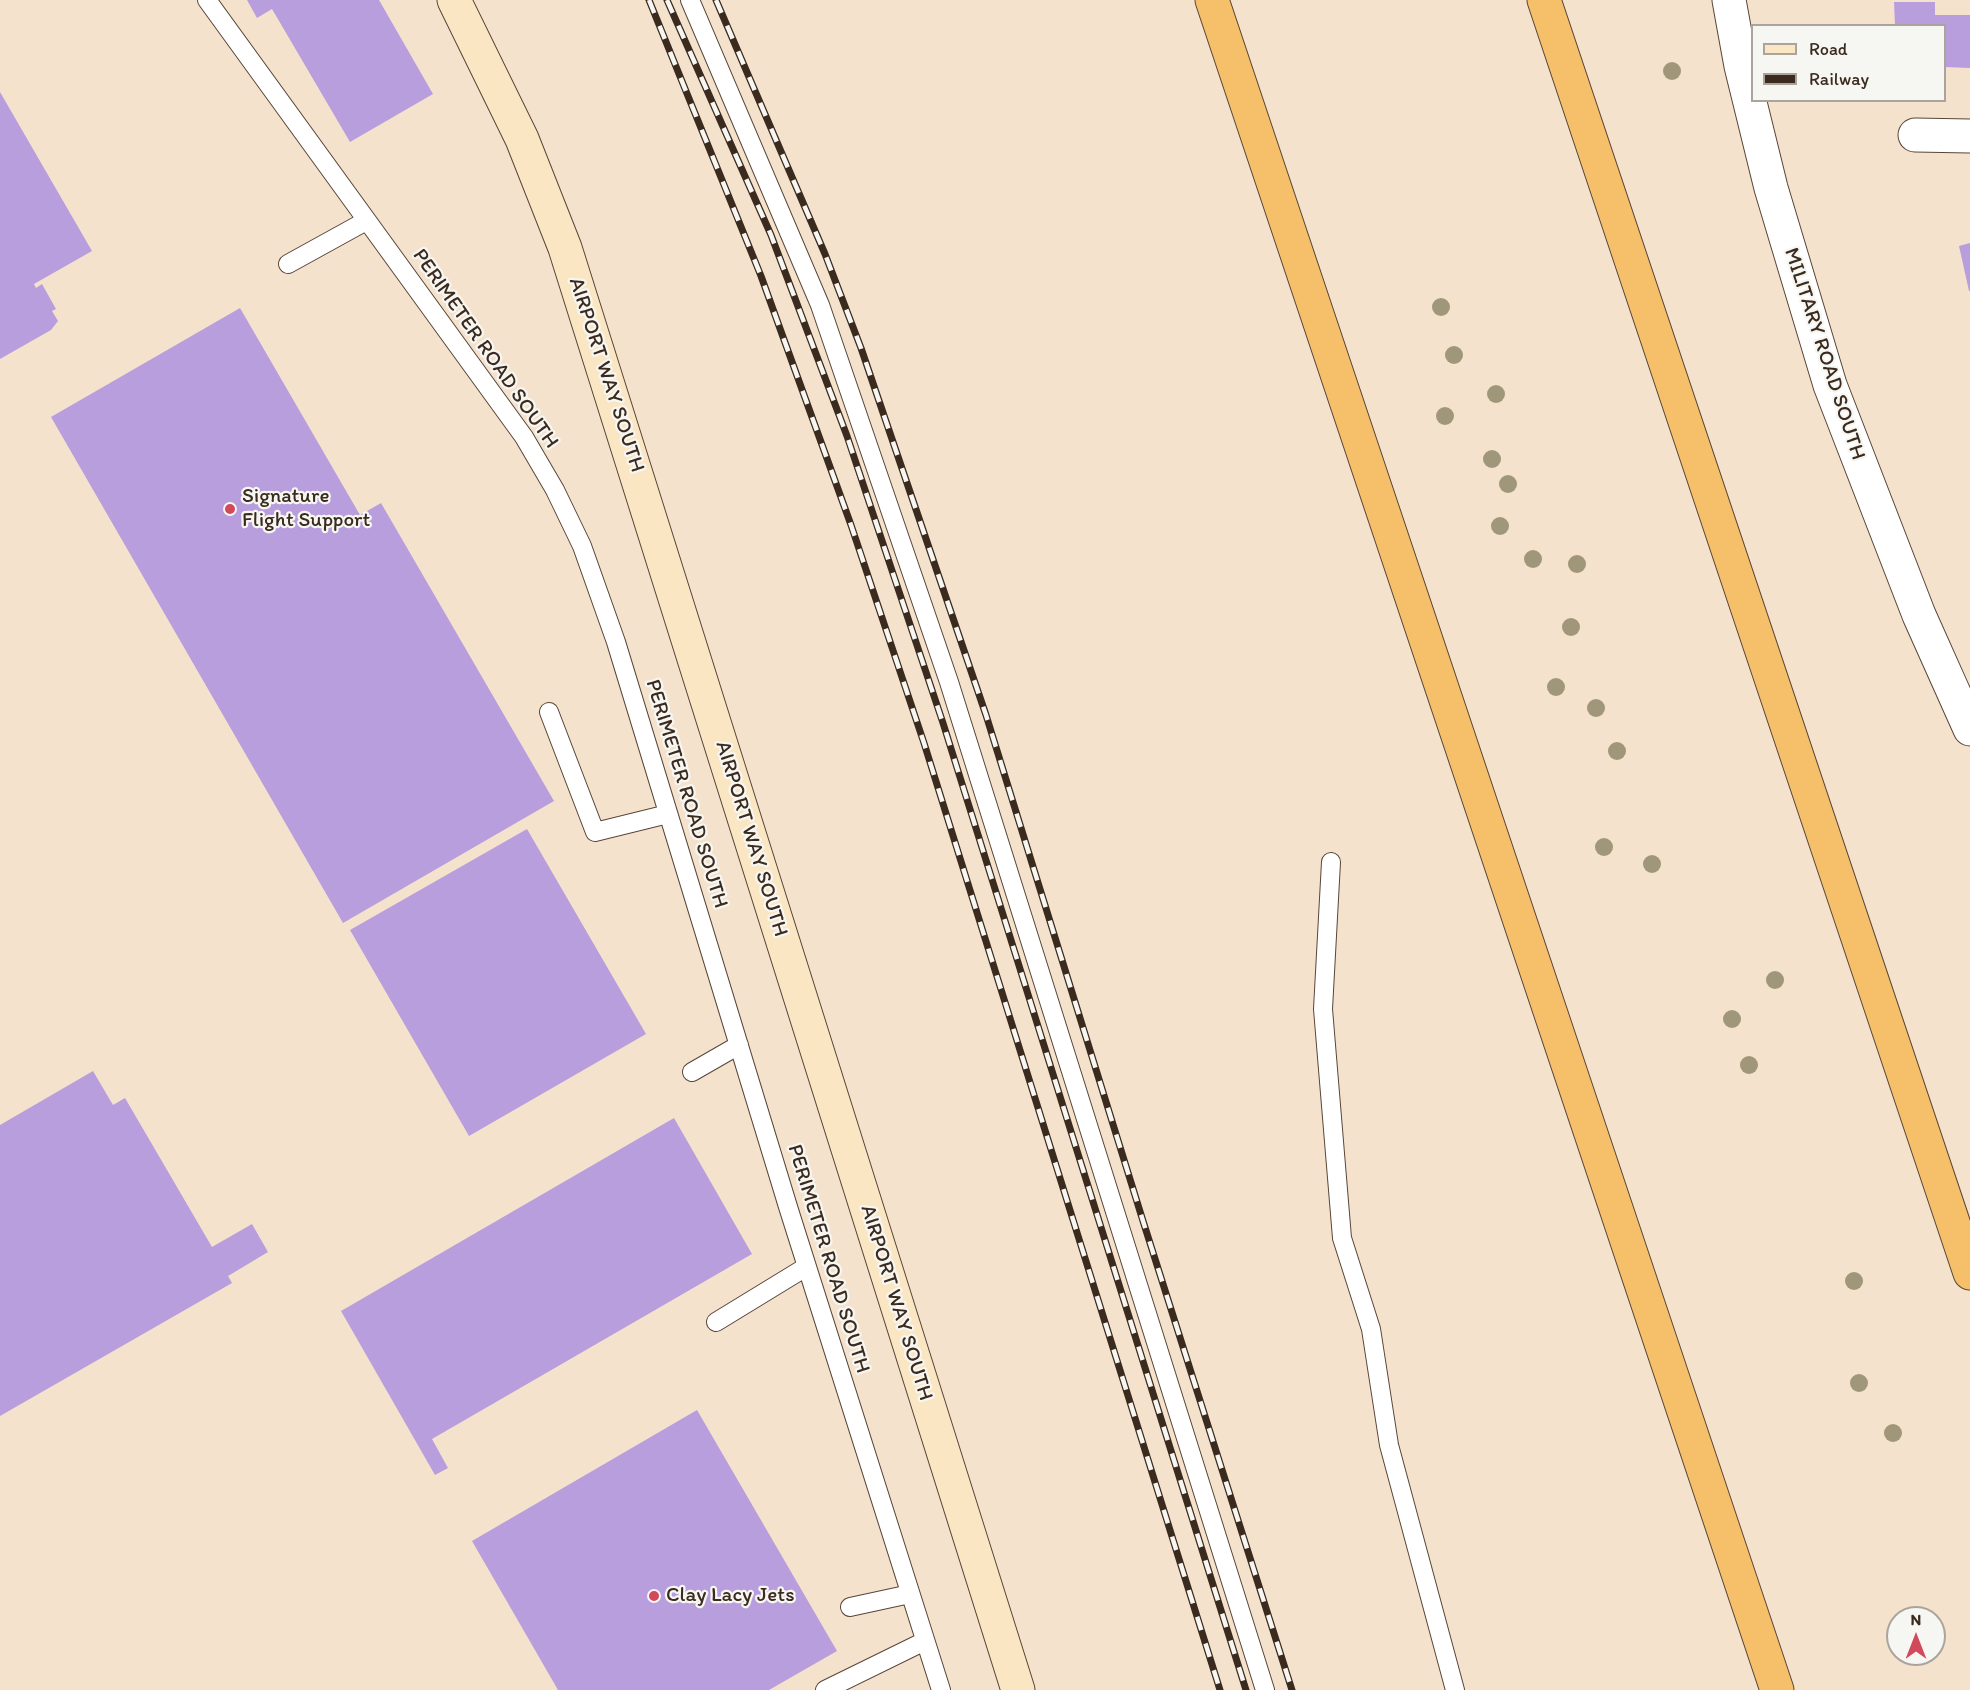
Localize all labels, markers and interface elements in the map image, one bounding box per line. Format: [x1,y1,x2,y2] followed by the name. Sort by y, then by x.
[1751,24,1946,102] legend
[1809,38,1848,60] text: Road
[1809,68,1869,90] text: Railway
[406,244,564,454] street label: PERIMETER ROAD SOUTH
[1778,245,1870,463] street label: MILITARY ROAD SOUTH
[563,274,649,476] street label: AIRPORT WAY SOUTH
[242,484,370,534] place label: Signature Flight Support
[223,502,237,516] marker: Signature Flight Support
[639,677,733,911] street label: PERIMETER ROAD SOUTH
[709,738,793,940] street label: AIRPORT WAY SOUTH
[781,1142,875,1376] street label: PERIMETER ROAD SOUTH
[854,1202,938,1404] street label: AIRPORT WAY SOUTH
[666,1583,794,1609] place label: Clay Lacy Jets
[647,1589,661,1603] marker: Clay Lacy Jets
[1886,1606,1946,1666] north arrow
[1911,1610,1921,1629] text: N

